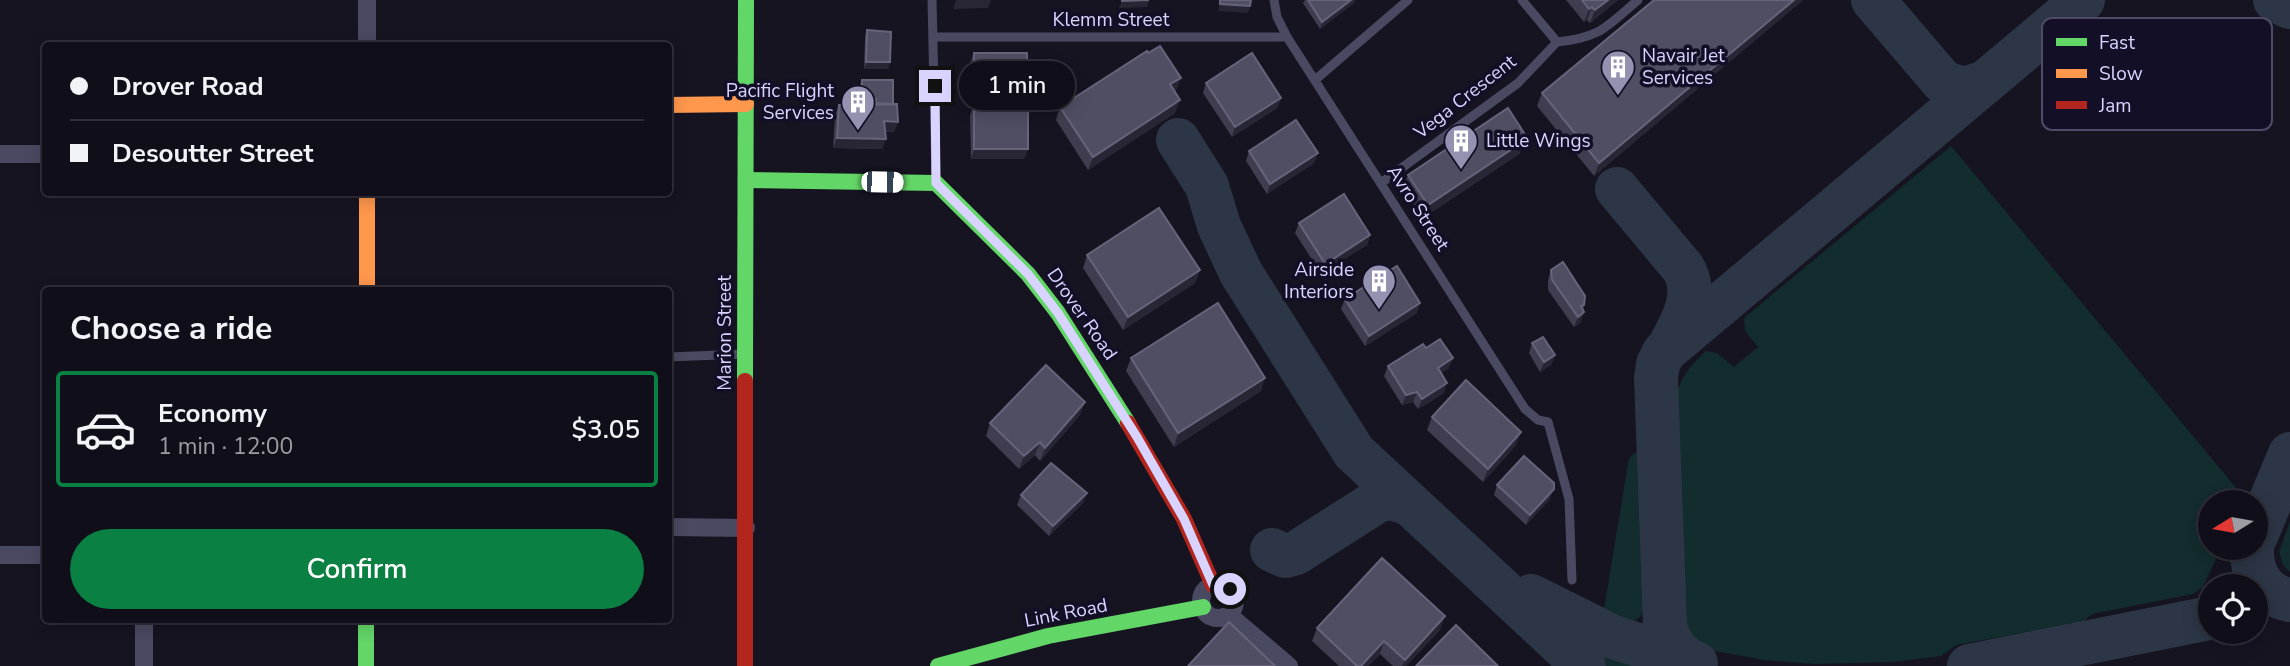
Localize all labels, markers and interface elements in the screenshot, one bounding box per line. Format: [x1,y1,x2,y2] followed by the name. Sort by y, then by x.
[1053,7,1170,33] street label: Klemm Street
[2042,18,2272,130] legend
[2099,30,2135,56] text: Fast
[1642,43,1725,91] place label: Navair Jet Services
[1599,48,1637,97] building icon: Navair Jet Services
[1408,49,1522,146] street label: Vega Crescent
[2099,61,2143,87] text: Slow
[960,62,1075,110] callout: 1 min
[112,69,264,104] text: Drover Road
[919,70,951,102] route end
[988,70,1046,101] text: 1 min
[726,78,834,126] place label: Pacific Flight Services
[839,83,877,132] building icon: Pacific Flight Services
[2098,93,2132,119] text: Jam
[1442,122,1480,171] building icon: Little Wings
[1486,128,1591,154] place label: Little Wings
[112,136,313,171] text: Desoutter Street
[1381,160,1456,256] street label: Avro Street
[861,171,904,193] car
[1284,257,1354,305] place label: Airside Interiors
[1360,262,1398,311] building icon: Airside Interiors
[1041,263,1123,365] street label: Drover Road
[712,275,738,391] street label: Marion Street
[70,307,272,350] text: Choose a ride
[158,396,267,431] text: Economy
[74,398,137,461] icon: car
[571,412,640,447] text: $3.05
[158,431,293,462] text: 1 min · 12:00
[2198,490,2268,560] north arrow
[2198,490,2268,644] map controls
[70,529,644,609] button: Confirm
[1214,573,1246,605] route start
[2198,574,2268,644] button: locate
[1022,592,1110,634] street label: Link Road

